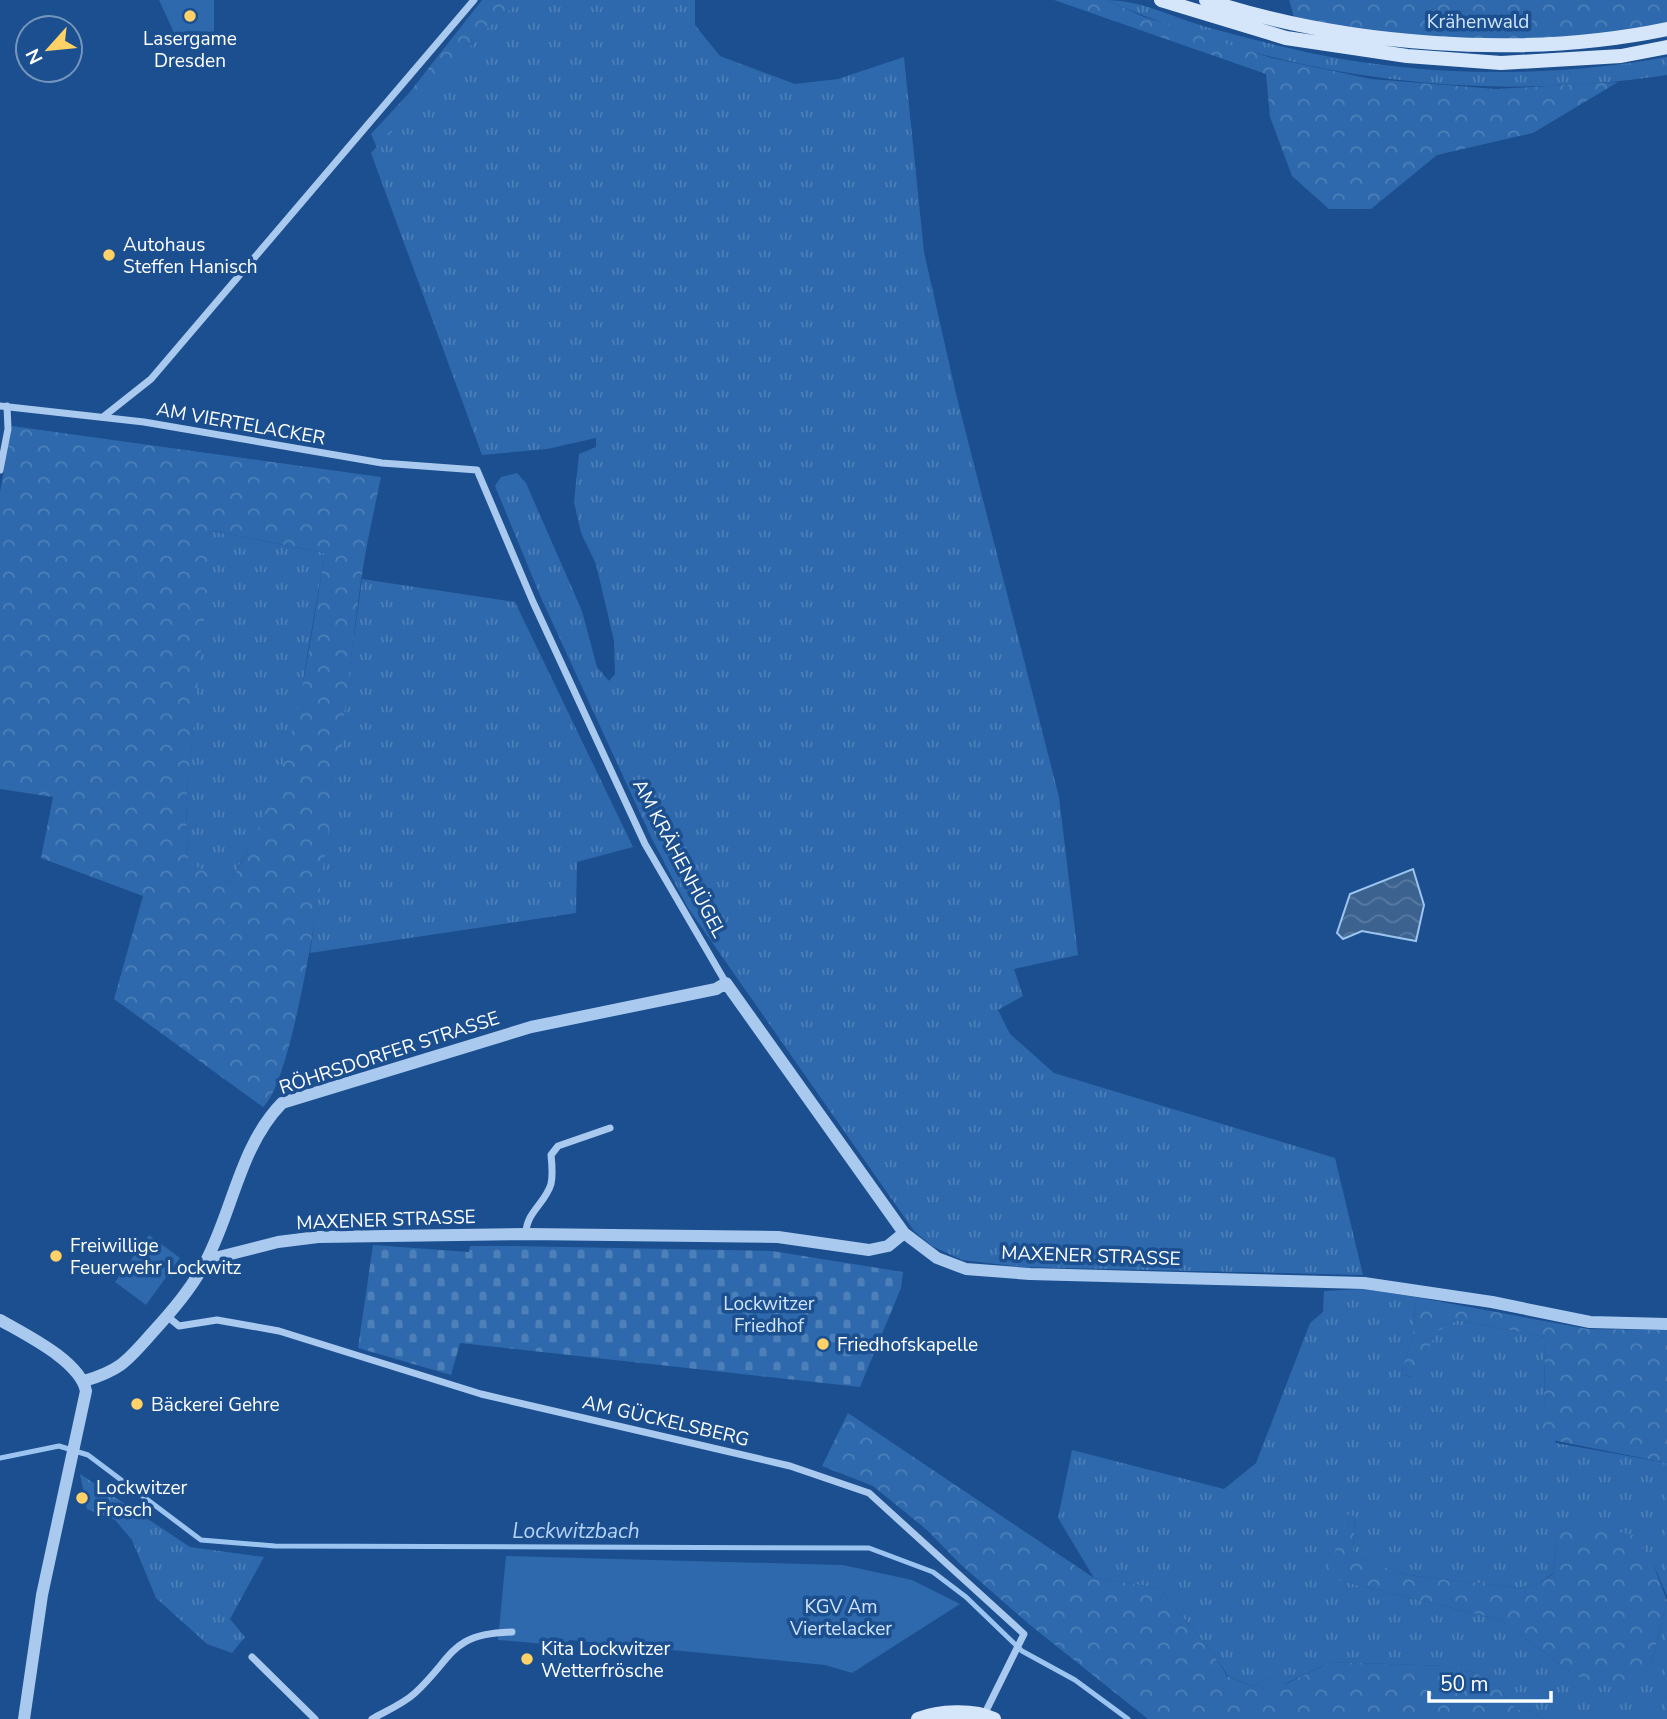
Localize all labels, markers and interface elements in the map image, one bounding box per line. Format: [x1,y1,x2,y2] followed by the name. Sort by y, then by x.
[182,8,198,24] marker: Lasergame Dresden
[1427,9,1529,35] park label: Krähenwald
[14,14,84,84] north arrow
[143,26,237,74] place label: Lasergame Dresden
[20,44,50,69] text: N
[123,232,258,280] place label: Autohaus Steffen Hanisch
[101,247,117,263] marker: Autohaus Steffen Hanisch
[154,396,327,452] street label: AM VIERTELACKER
[626,775,732,943] street label: AM KRÄHENHÜGEL
[276,1005,503,1101] street label: RÖHRSDORFER STRASSE
[296,1204,476,1236] street label: MAXENER STRASSE
[70,1233,242,1281] place label: Freiwillige Feuerwehr Lockwitz
[1001,1240,1181,1272] street label: MAXENER STRASSE
[48,1248,64,1264] marker: Freiwillige Feuerwehr Lockwitz
[723,1291,815,1339] park label: Lockwitzer Friedhof
[837,1332,978,1358] place label: Friedhofskapelle
[815,1336,831,1352] marker: Friedhofskapelle
[580,1389,752,1453] street label: AM GÜCKELSBERG
[151,1392,280,1418] place label: Bäckerei Gehre
[129,1396,145,1412] marker: Bäckerei Gehre
[96,1475,188,1523] place label: Lockwitzer Frosch
[74,1490,90,1506] marker: Lockwitzer Frosch
[512,1517,640,1545] water label: Lockwitzbach
[789,1594,892,1642] park label: KGV Am Viertelacker
[541,1636,670,1684] place label: Kita Lockwitzer Wetterfrösche
[519,1651,535,1667] marker: Kita Lockwitzer Wetterfrösche
[1429,1660,1552,1704] scale bar
[1440,1670,1489,1698] text: 50 m

